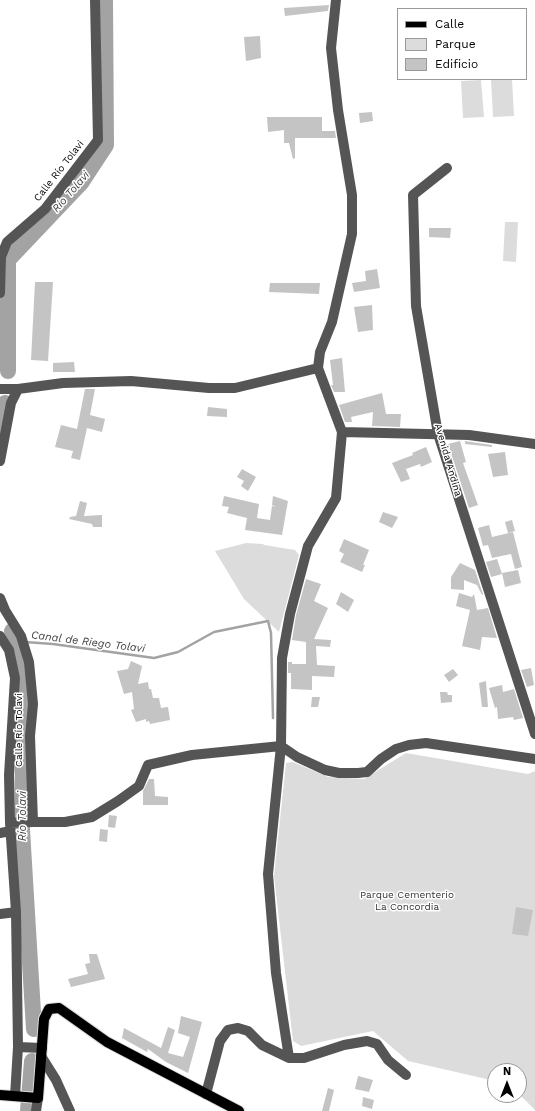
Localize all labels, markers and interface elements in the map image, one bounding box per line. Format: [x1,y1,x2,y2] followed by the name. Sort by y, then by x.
[397,8,527,80] legend
[435,17,464,31] text: Calle
[435,37,476,51] text: Parque
[435,57,478,71] text: Edificio
[32,138,86,204] street label: Calle Río Tolavi
[50,169,92,215] water label: Río Tolavi
[432,422,464,498] street label: Avenida Andina
[30,628,146,656] water label: Canal de Riego Tolavi
[13,693,25,767] street label: Calle Río Tolavi
[16,791,30,841] water label: Río Tolavi
[360,889,454,912] park label: Parque Cementerio La Concordia
[487,1063,527,1103] north arrow
[503,1065,511,1078] text: N

